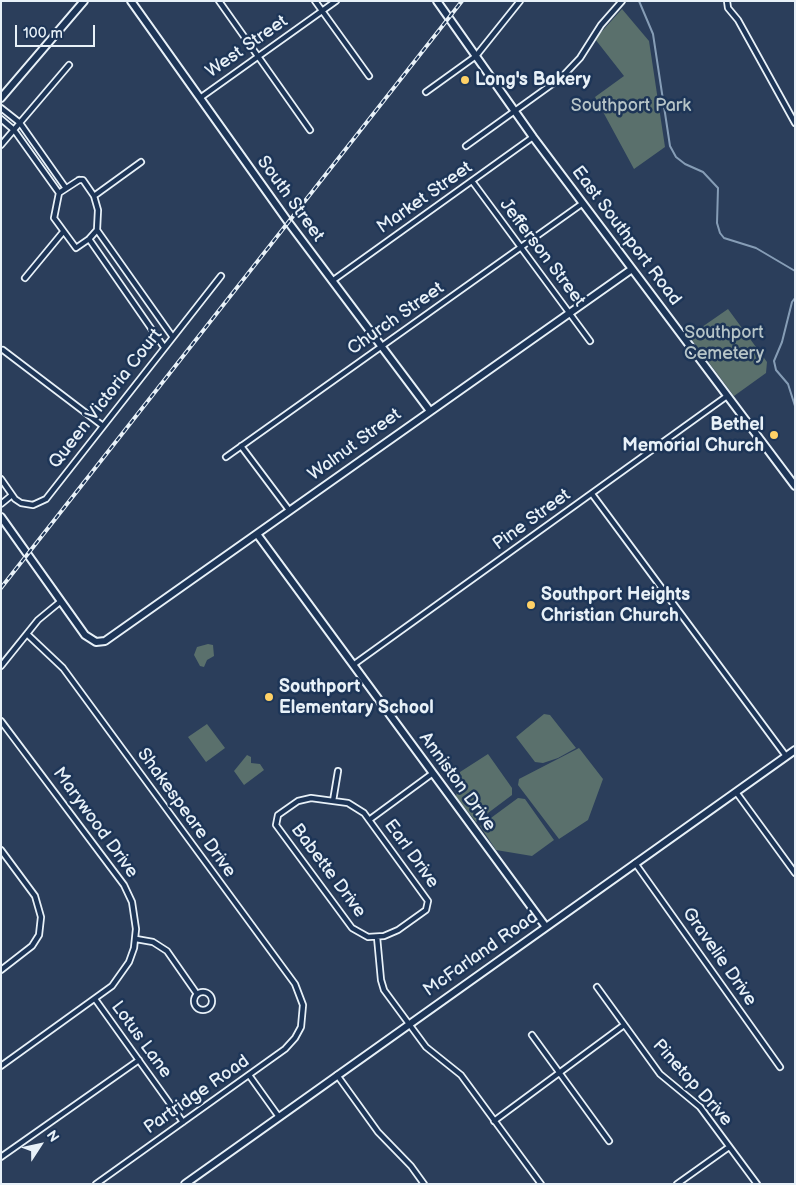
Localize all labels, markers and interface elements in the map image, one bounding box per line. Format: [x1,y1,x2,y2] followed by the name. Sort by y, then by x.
[202,11,292,83] street label: West Street
[18,15,98,47] scale bar
[23,24,63,43] text: 100 m
[475,69,591,91] place label: Long's Bakery
[459,74,471,86] marker: Long's Bakery
[571,95,691,117] park label: Southport Park
[252,152,328,246] street label: South Street
[373,157,477,239] street label: Market Street
[567,162,685,310] street label: East Southport Road
[494,195,590,311] street label: Jefferson Street
[344,278,448,360] street label: Church Street
[684,322,764,364] park label: Southport Cemetery
[45,325,167,473] street label: Queen Victoria Court
[304,404,406,486] street label: Walnut Street
[622,414,764,456] place label: Bethel Memorial Church
[768,429,780,441] marker: Bethel Memorial Church
[489,485,575,555] street label: Pine Street
[541,584,690,626] place label: Southport Heights Christian Church
[525,599,537,611] marker: Southport Heights Christian Church
[279,676,434,719] place label: Southport Elementary School
[263,691,275,703] marker: Southport Elementary School
[414,728,500,836] street label: Anniston Drive
[132,744,240,882] street label: Shakespeare Drive
[48,764,142,882] street label: Marywood Drive
[379,815,443,893] street label: Earl Drive
[286,820,370,922] street label: Babette Drive
[677,904,761,1010] street label: Gravelie Drive
[420,906,542,1002] street label: McFarland Road
[106,997,176,1083] street label: Lotus Lane
[647,1035,737,1131] street label: Pinetop Drive
[140,1051,254,1139] street label: Partridge Road
[15,1120,65,1170] north arrow
[43,1127,63,1145] text: N

